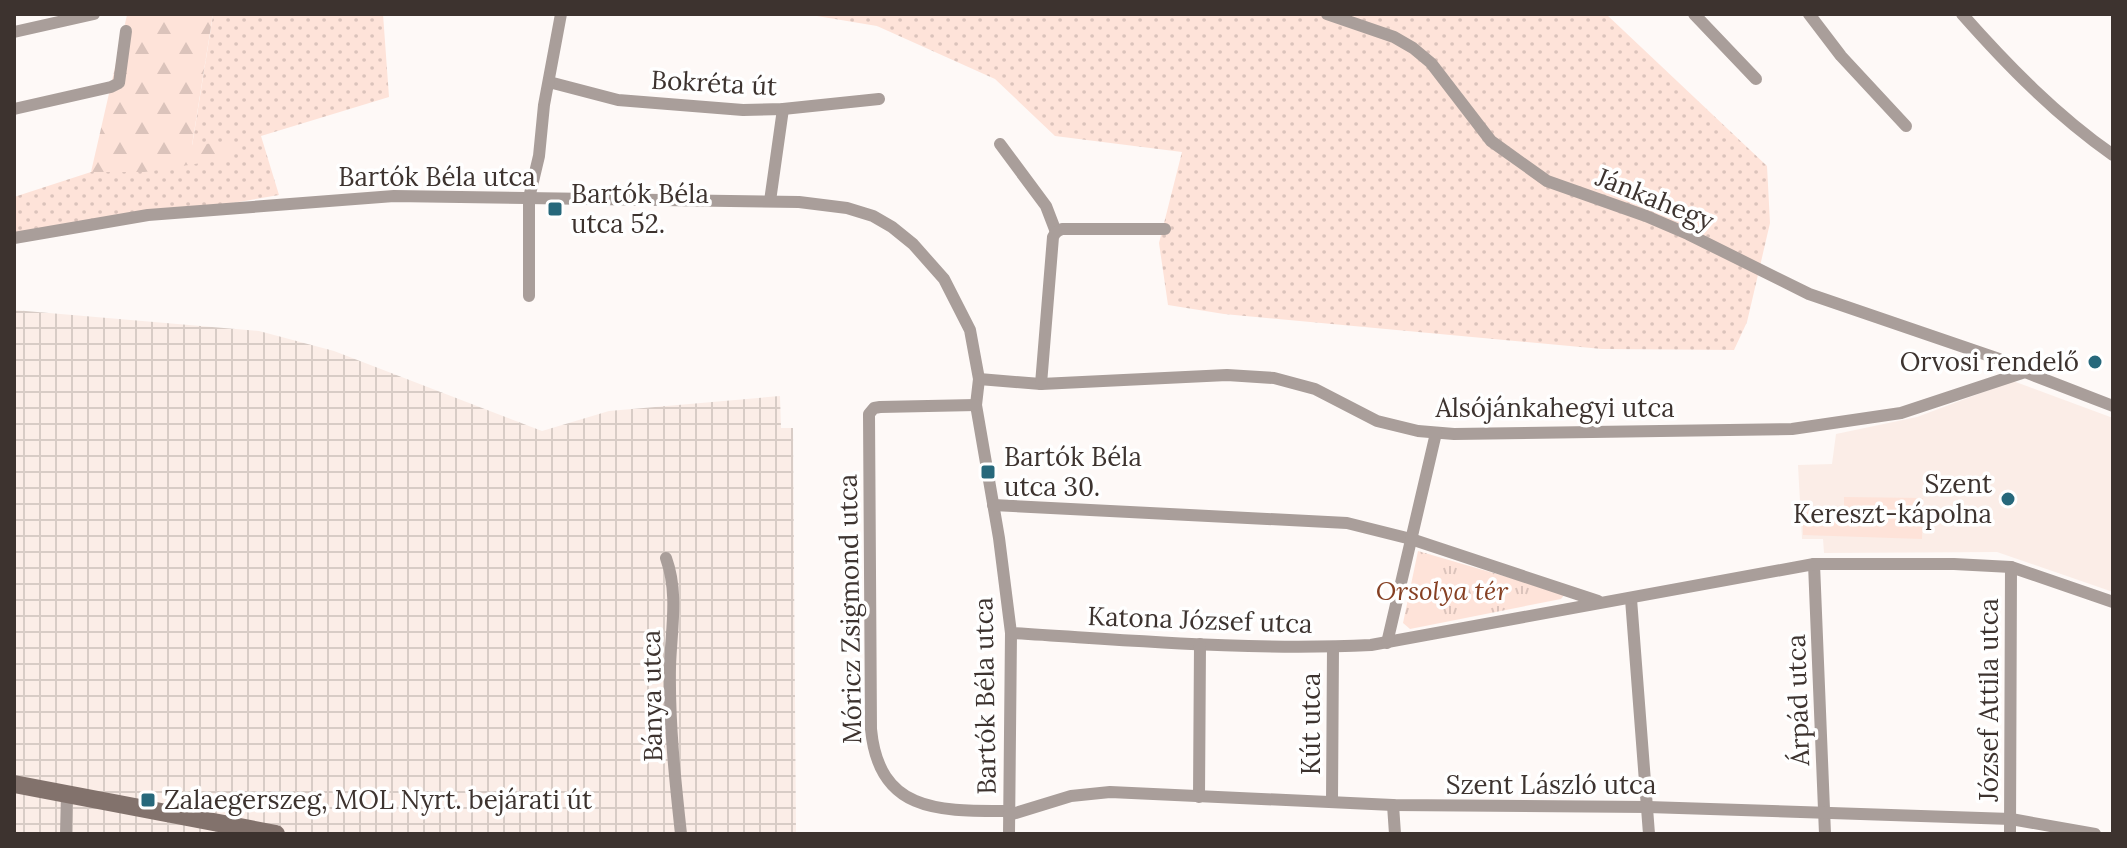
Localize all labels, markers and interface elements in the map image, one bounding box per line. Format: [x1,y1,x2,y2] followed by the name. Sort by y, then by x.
[650,63,778,102] street label: Bokréta út
[338,160,536,193] street label: Bartók Béla utca
[1591,160,1719,237] street label: Jánkahegy
[571,177,709,240] place label: Bartók Béla utca 52.
[546,200,564,218] marker: Bartók Béla utca 52.
[1900,345,2079,378] place label: Orvosi rendelő
[2086,353,2104,371] marker: Orvosi rendelő
[1434,391,1675,424] street label: Alsójánkahegyi utca
[1004,440,1142,503] place label: Bartók Béla utca 30.
[979,463,997,481] marker: Bartók Béla utca 30.
[1793,467,1992,530] place label: Szent Kereszt-kápolna
[831,474,868,744] street label: Móricz Zsigmond utca
[1999,490,2017,508] marker: Szent Kereszt-kápolna
[1376,574,1508,607] park label: Orsolya tér
[966,597,1003,795] street label: Bartók Béla utca
[1972,598,2005,803] street label: József Attila utca
[1087,599,1313,640] street label: Katona József utca
[634,630,669,762] street label: Bánya utca
[1779,634,1816,767] street label: Árpád utca
[1294,673,1327,775] street label: Kút utca
[1446,768,1656,801] street label: Szent László utca
[164,783,592,816] place label: Zalaegerszeg, MOL Nyrt. bejárati út
[139,791,157,809] marker: Zalaegerszeg, MOL Nyrt. bejárati út

